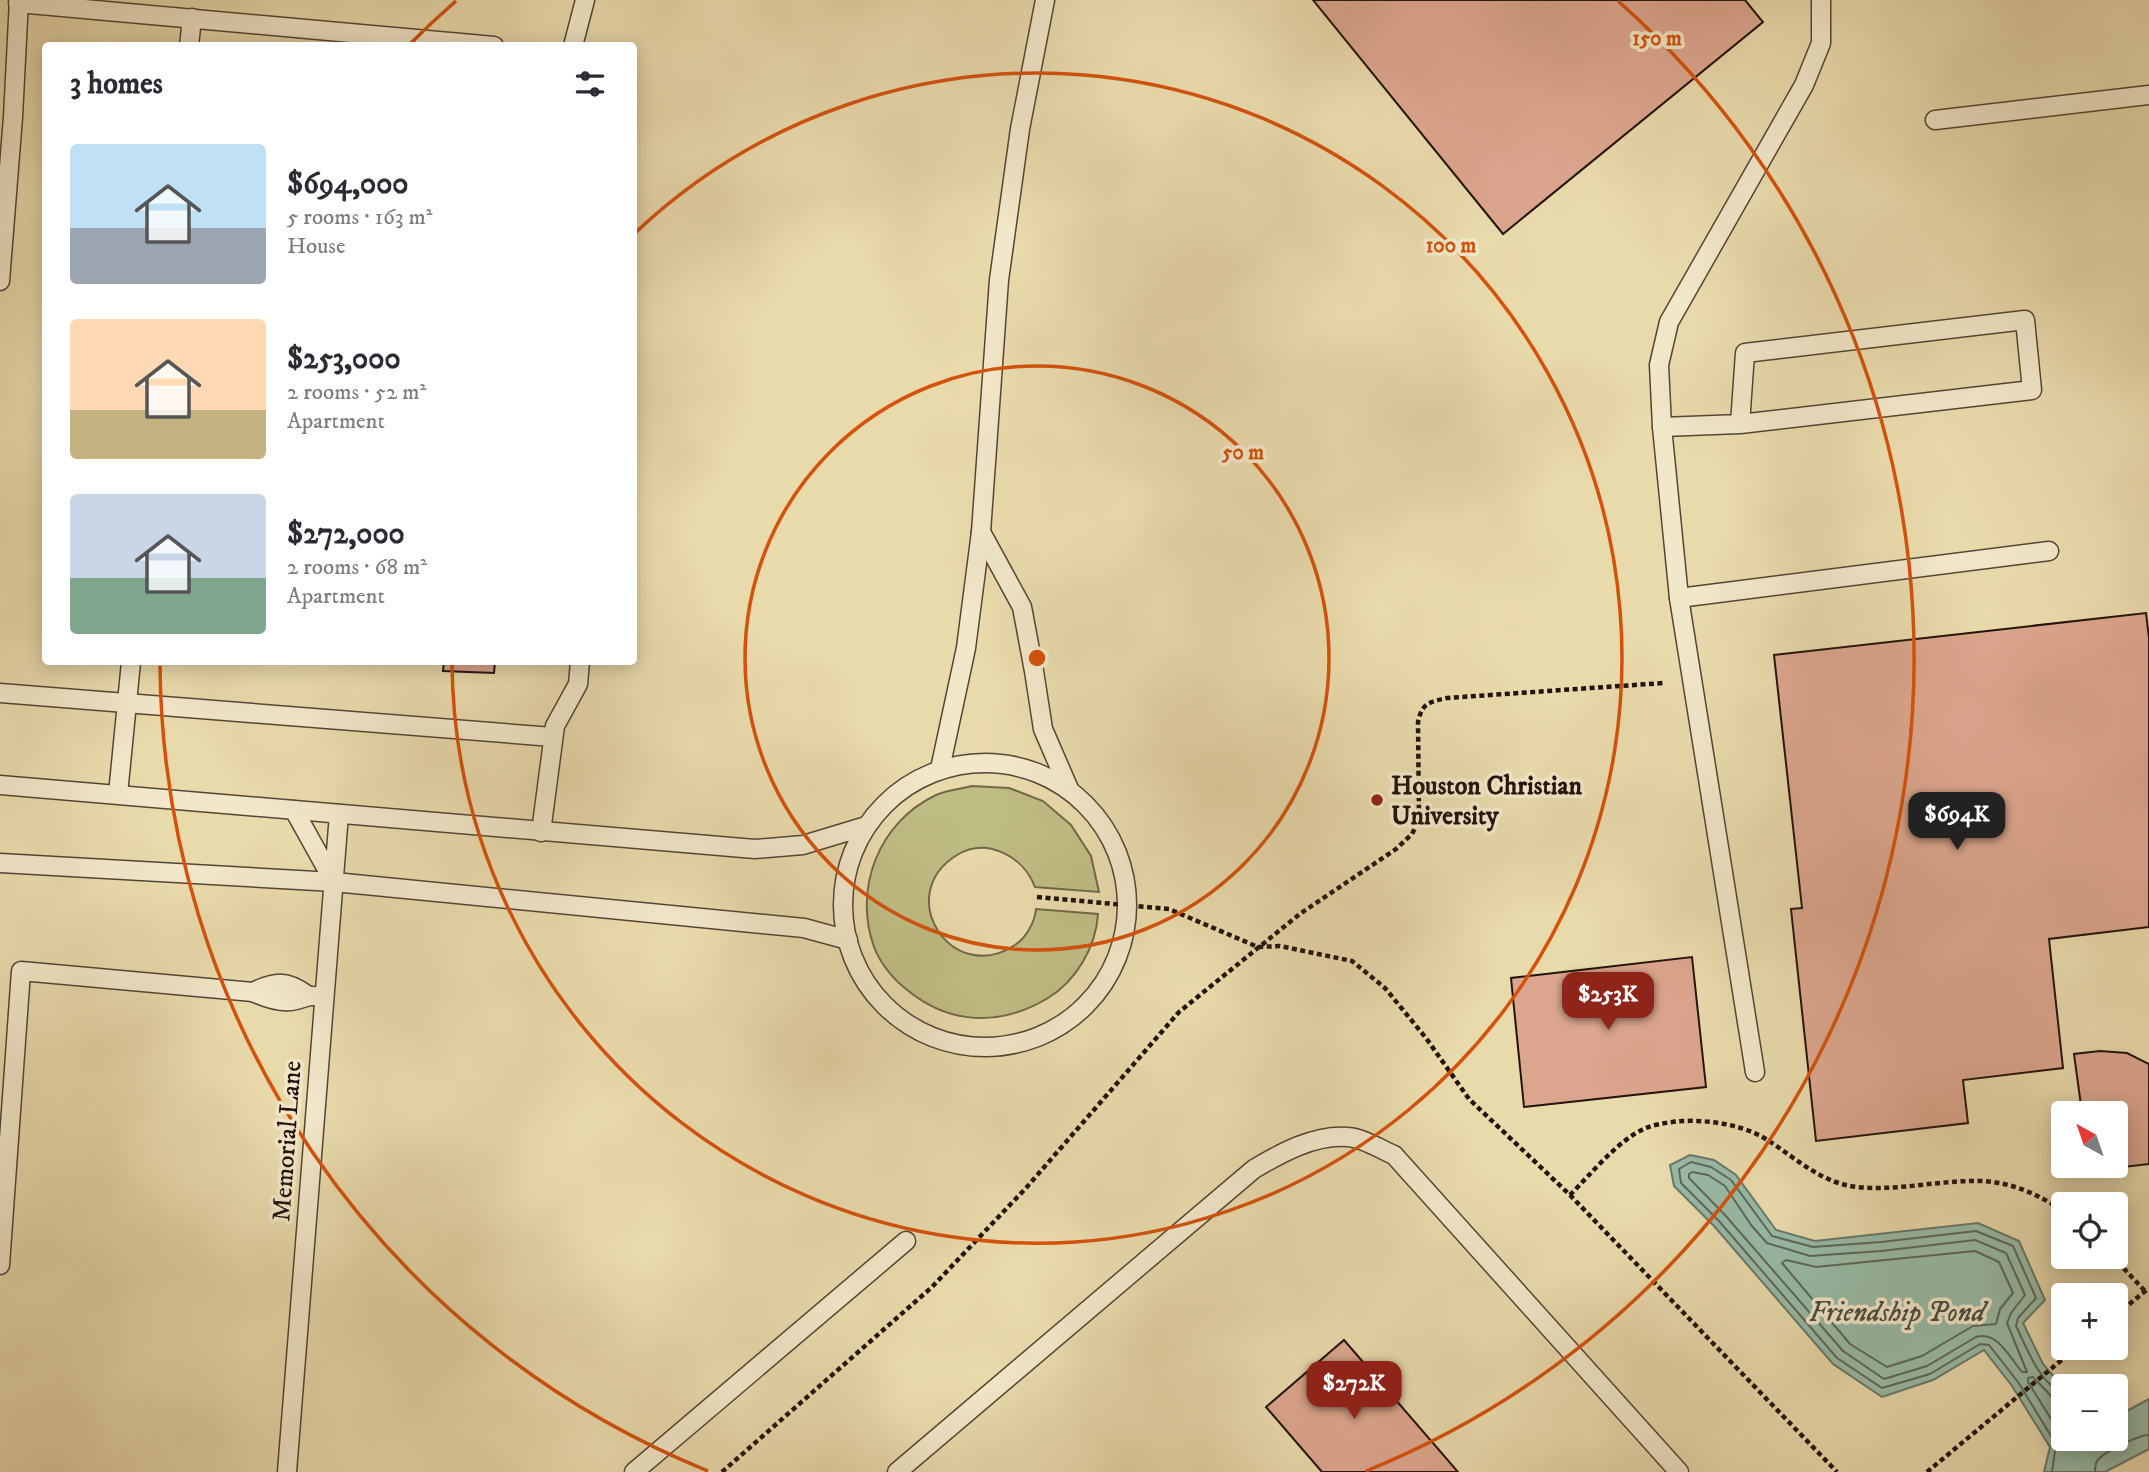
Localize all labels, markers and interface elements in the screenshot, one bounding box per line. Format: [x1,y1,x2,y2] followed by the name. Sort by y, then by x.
[1632,26,1682,52] text: 150 m
[571,65,609,103] icon: filters
[70,66,163,103] text: 3 homes
[287,166,408,203] text: $694,000
[126,172,210,256] icon: home
[287,203,433,232] text: 5 rooms · 163 m²
[287,232,345,261] text: House
[1426,233,1476,259] text: 100 m
[287,341,401,378] text: $253,000
[126,347,210,431] icon: home
[287,378,426,407] text: 2 rooms · 52 m²
[287,407,385,436] text: Apartment
[1221,440,1264,466] text: 50 m
[287,516,405,553] text: $272,000
[126,522,210,606] icon: home
[287,553,427,582] text: 2 rooms · 68 m²
[287,582,385,611] text: Apartment
[1025,646,1049,670] centre of rings
[1391,770,1583,833] place label: Houston Christian University
[1369,792,1385,808] marker: Houston Christian University
[1908,792,2006,852] pin: $694K
[1924,800,1990,829] text: $694K
[1559,972,1657,1032] pin: $253K
[1578,980,1638,1009] text: $253K
[265,1060,310,1223] street label: Memorial Lane
[2051,1101,2128,1178] north arrow
[2051,1101,2128,1451] map controls
[2051,1192,2128,1269] button: locate
[2051,1283,2128,1360] button: +
[1809,1295,1989,1330] water label: Friendship Pond
[1305,1362,1403,1421] pin: $272K
[1323,1369,1385,1398] text: $272K
[2051,1374,2128,1451] button: −

